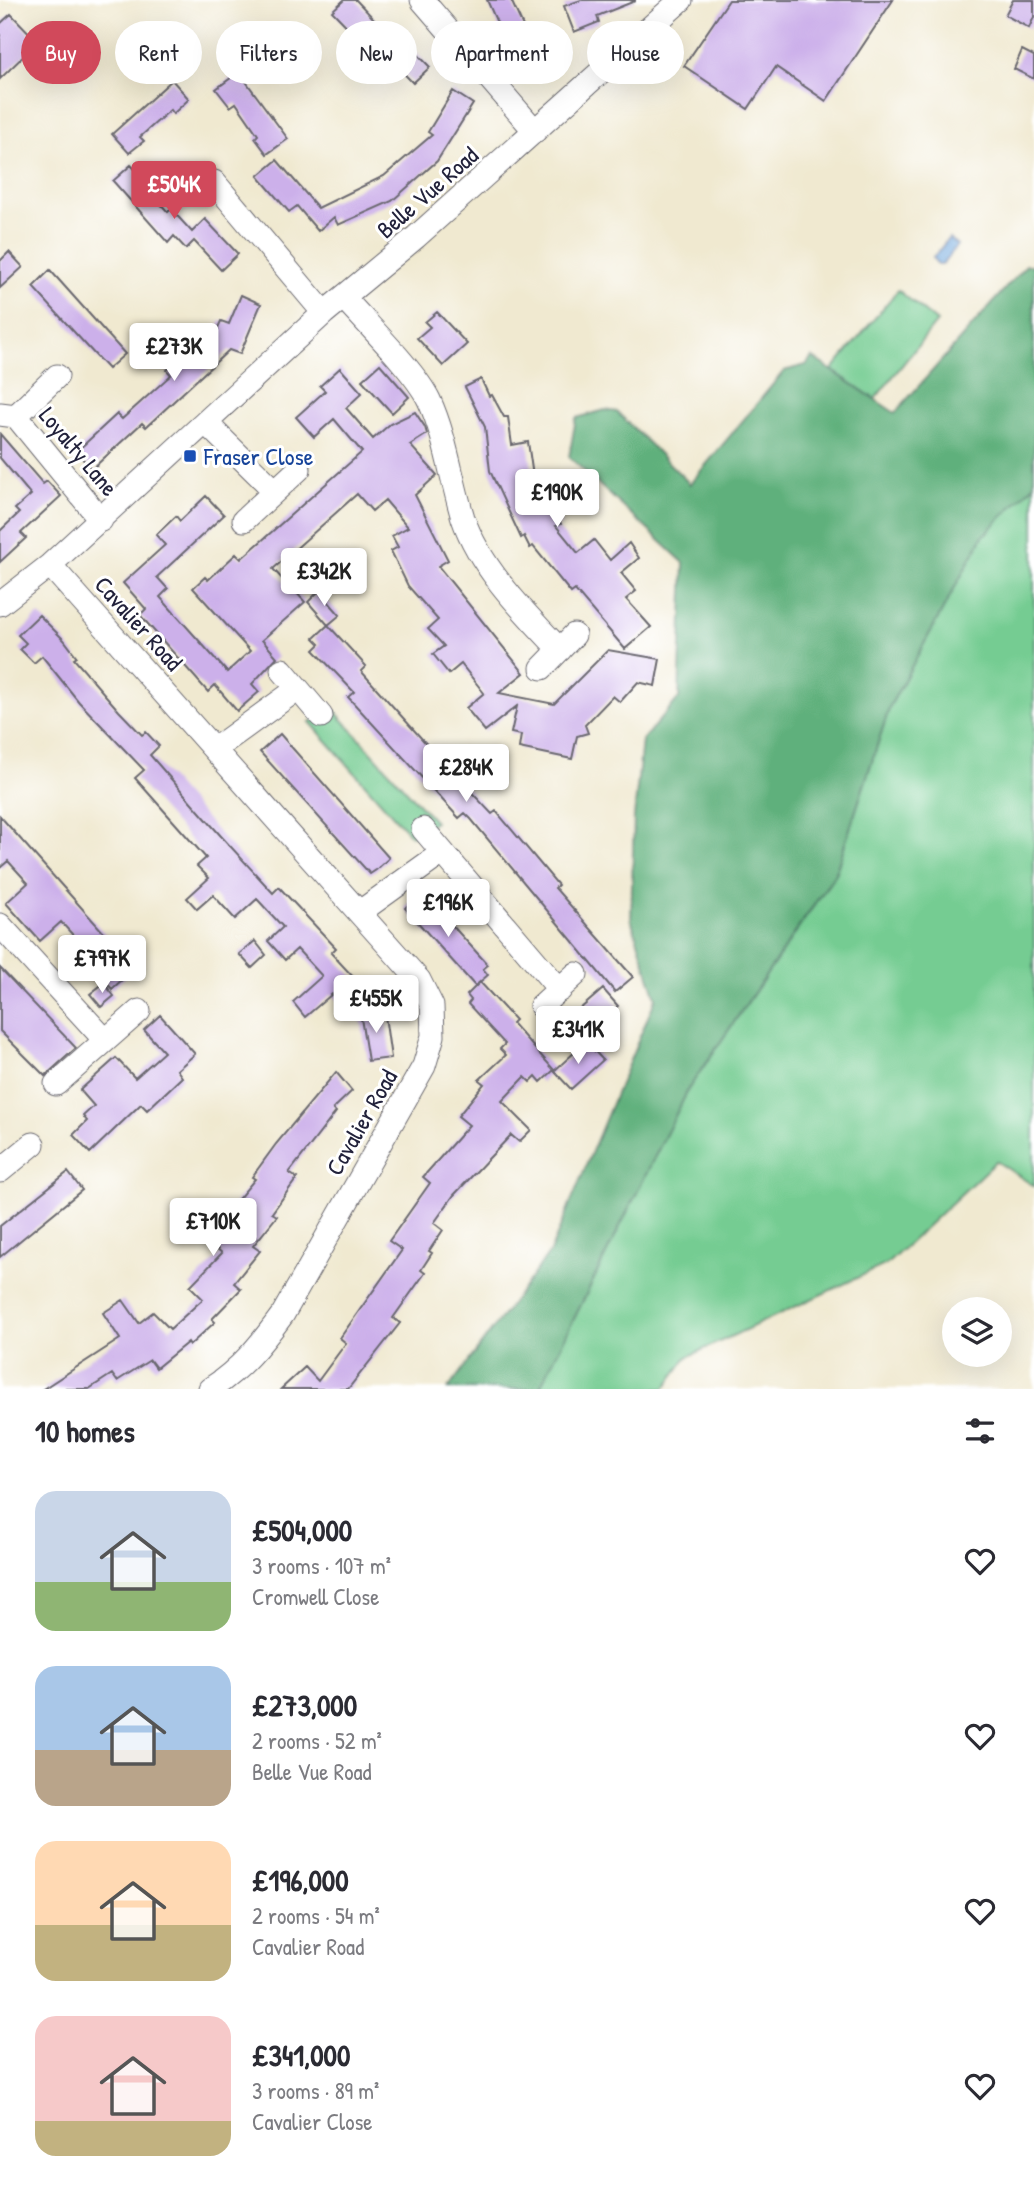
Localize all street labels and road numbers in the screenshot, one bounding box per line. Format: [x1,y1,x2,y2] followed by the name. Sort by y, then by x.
[369,139,485,245] street label: Belle Vue Road
[32,400,126,503] street label: Loyalty Lane
[88,569,190,677] street label: Cavalier Road
[318,1063,404,1181] street label: Cavalier Road

